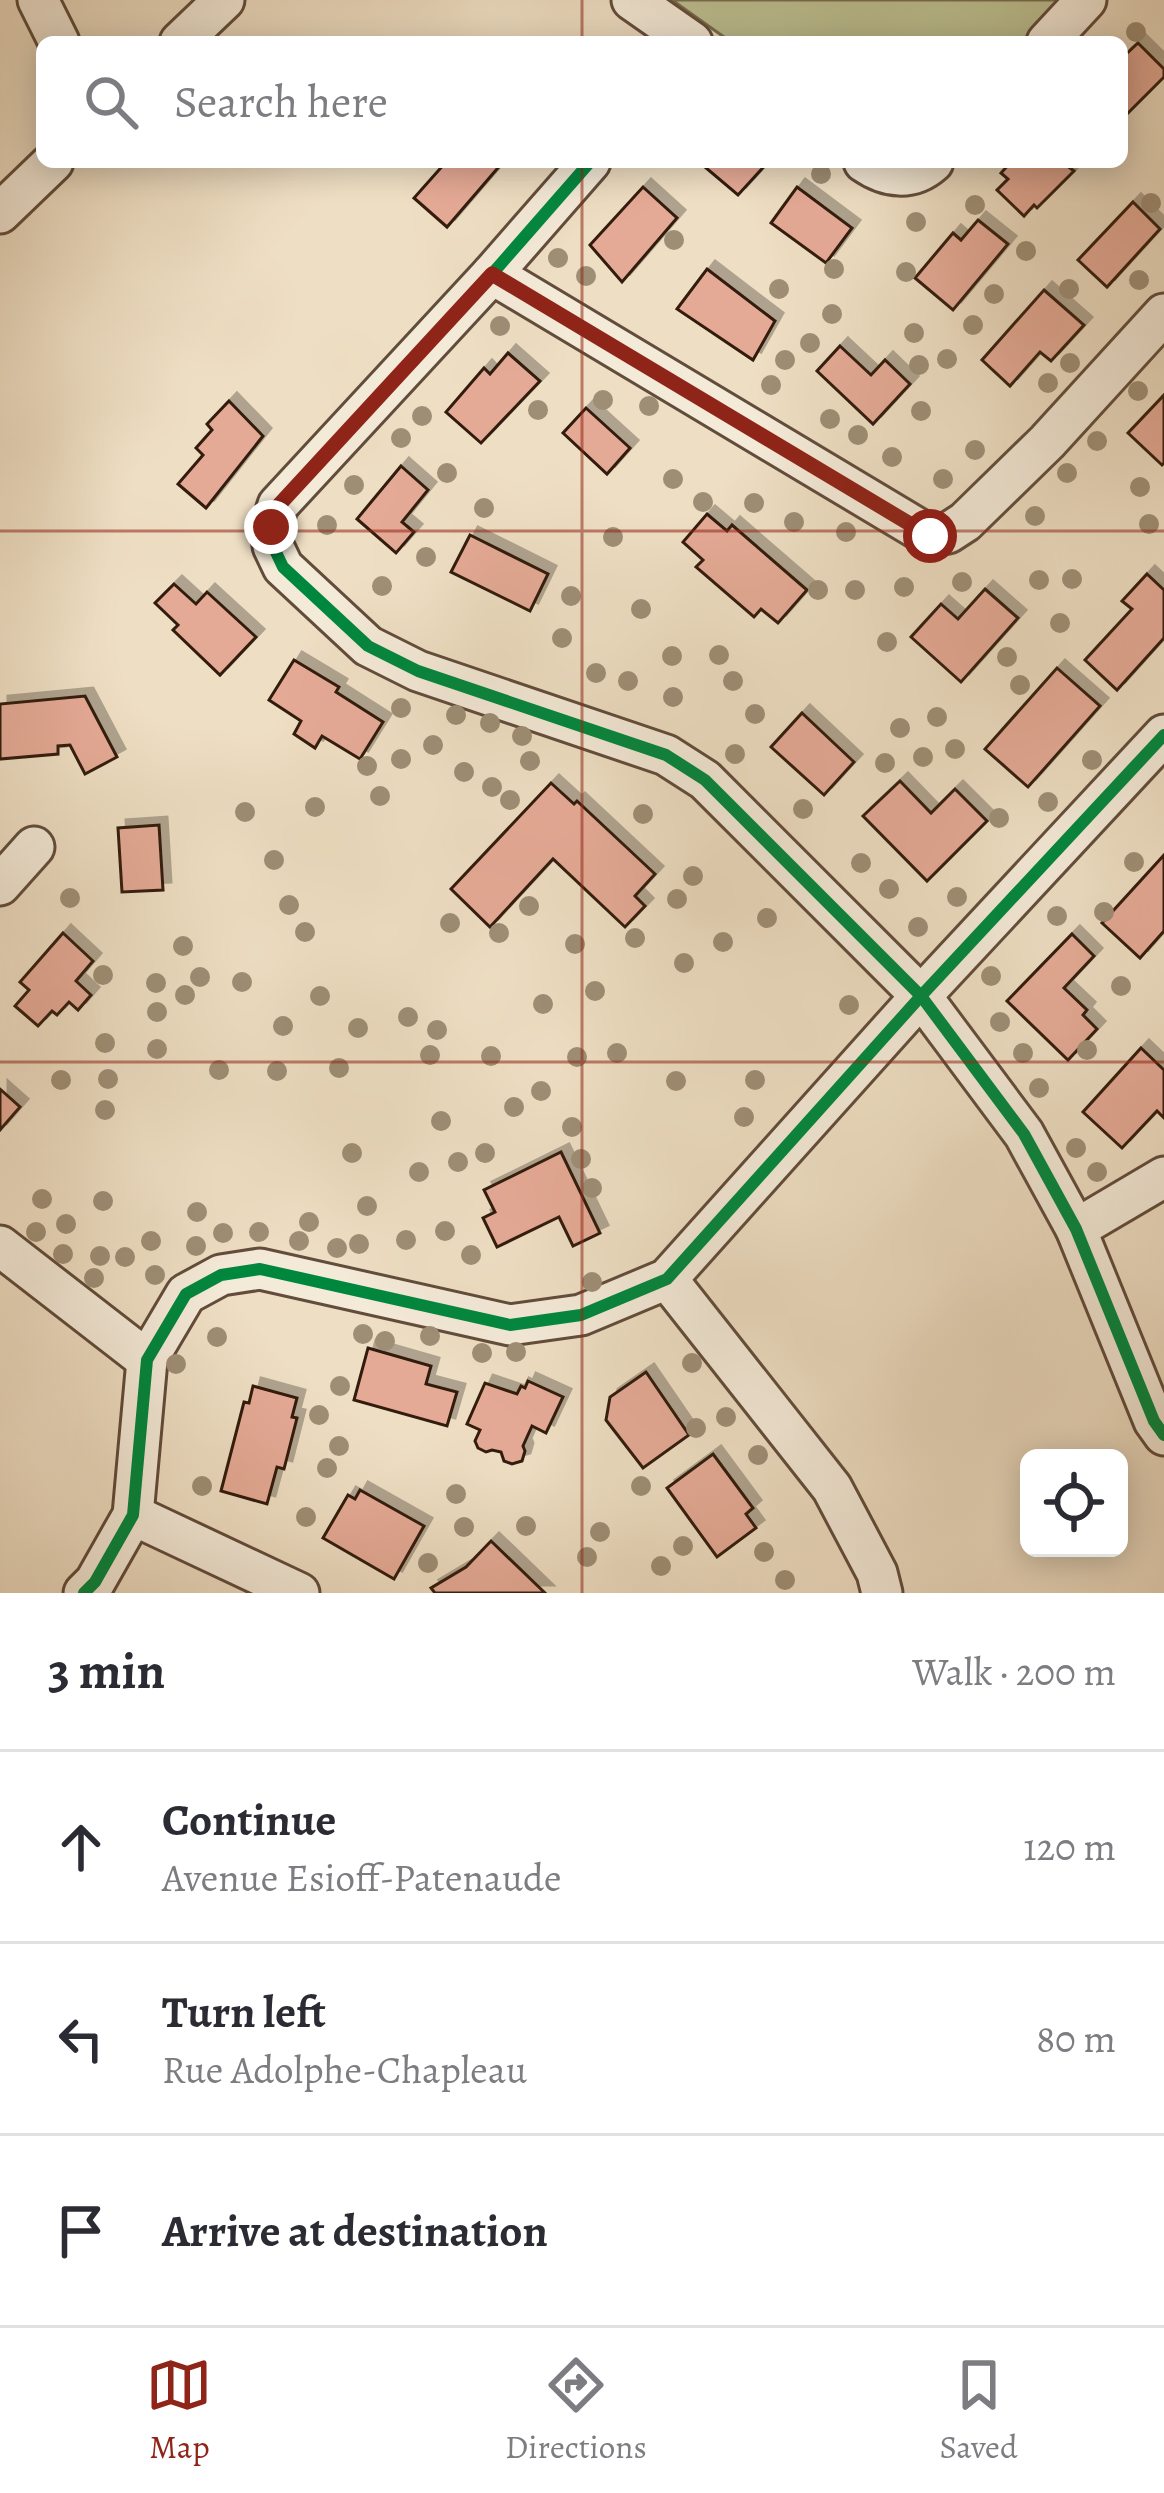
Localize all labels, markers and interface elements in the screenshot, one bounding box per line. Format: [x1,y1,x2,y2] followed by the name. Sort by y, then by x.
[36,36,1128,168] search box
[78,69,144,135] icon: search
[174,71,388,133] text: Search here
[244,500,298,554] route end
[903,509,957,563] route start
[1020,1449,1128,1557] map controls
[1020,1449,1128,1557] button: locate
[48,1636,165,1706] text: 3 min
[912,1645,1116,1698] text: Walk · 200 m
[162,1789,336,1851] text: Continue
[48,1814,114,1880] icon: ahead
[1023,1820,1116,1873] text: 120 m
[162,1851,562,1904] text: Avenue Esioff-Patenaude
[162,1981,326,2043] text: Turn left
[48,2006,114,2072] icon: left
[1036,2012,1116,2065] text: 80 m
[162,2043,527,2096] text: Rue Adolphe-Chapleau
[48,2198,114,2264] icon: arrive
[162,2200,548,2262] text: Arrive at destination
[146,2352,212,2469] tab: Map
[505,2352,647,2469] tab: Directions
[939,2352,1018,2469] tab: Saved

